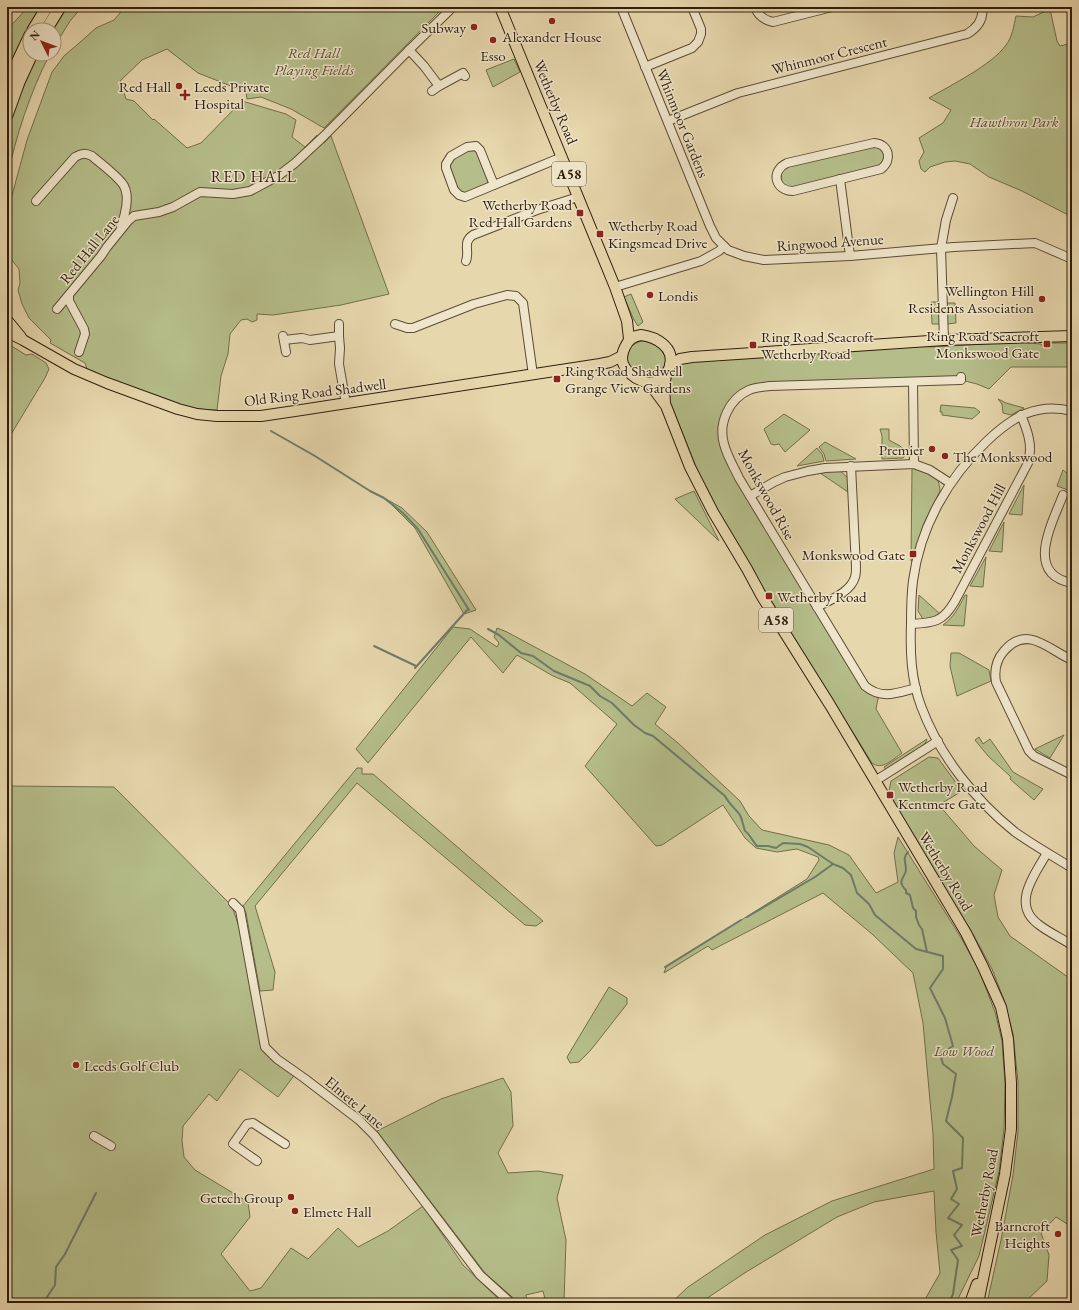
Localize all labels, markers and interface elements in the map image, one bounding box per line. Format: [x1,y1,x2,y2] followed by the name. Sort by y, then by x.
[547,16,557,26] marker: Alexander House
[421,18,466,37] place label: Subway
[22,22,62,62] north arrow
[469,22,479,32] marker: Subway
[26,27,43,43] text: N
[501,27,602,46] place label: Alexander House
[769,31,889,79] street label: Whinmoor Crescent
[488,35,498,45] marker: Esso
[274,43,355,79] park label: Red Hall Playing Fields
[480,46,506,65] place label: Esso
[530,57,582,147] street label: Wetherby Road
[653,66,714,180] street label: Whinmoor Gardens
[119,77,171,96] place label: Red Hall
[194,77,270,113] place label: Leeds Private Hospital
[174,81,184,91] marker: Red Hall
[179,89,191,101] marker: Leeds Private Hospital
[968,112,1059,131] park label: Hawthron Park
[552,162,586,186] road number: A58
[211,166,297,187] district label: RED HALL
[469,195,572,231] place label: Wetherby Road Red Hall Gardens
[575,208,585,218] marker: Wetherby Road Red Hall Gardens
[55,210,123,288] street label: Red Hall Lane
[608,216,707,252] place label: Wetherby Road Kingsmead Drive
[595,229,605,239] marker: Wetherby Road Kingsmead Drive
[776,229,884,255] street label: Ringwood Avenue
[908,281,1034,317] place label: Wellington Hill Residents Association
[658,286,698,305] place label: Londis
[645,290,655,300] marker: Londis
[1037,294,1047,304] marker: Wellington Hill Residents Association
[926,326,1039,362] place label: Ring Road Seacroft Monkswood Gate
[761,327,874,363] place label: Ring Road Seacroft Wetherby Road
[1042,339,1052,349] marker: Ring Road Seacroft Monkswood Gate
[748,340,758,350] marker: Ring Road Seacroft Wetherby Road
[565,361,691,397] place label: Ring Road Shadwell Grange View Gardens
[243,374,388,410] street label: Old Ring Road Shadwell
[552,374,562,384] marker: Ring Road Shadwell Grange View Gardens
[879,440,924,459] place label: Premier
[927,444,937,454] marker: Premier
[734,445,800,543] street label: Monkswood Rise
[953,447,1053,466] place label: The Monkswood
[940,451,950,461] marker: The Monkswood
[946,480,1010,576] street label: Monkswood Hill
[802,545,905,564] place label: Monkswood Gate
[908,549,918,559] marker: Monkswood Gate
[777,587,867,606] place label: Wetherby Road
[764,591,774,601] marker: Wetherby Road
[759,608,793,632] road number: A58
[898,777,988,813] place label: Wetherby Road Kentmere Gate
[885,790,895,800] marker: Wetherby Road Kentmere Gate
[915,828,977,915] street label: Wetherby Road
[933,1041,994,1060] park label: Low Wood
[84,1056,179,1075] place label: Leeds Golf Club
[71,1060,81,1070] marker: Leeds Golf Club
[321,1072,389,1132] street label: Elmete Lane
[966,1147,1002,1239] street label: Wetherby Road
[200,1188,283,1207] place label: Getech Group
[286,1192,296,1202] marker: Getech Group
[303,1202,372,1221] place label: Elmete Hall
[290,1206,300,1216] marker: Elmete Hall
[994,1216,1050,1252] place label: Barncroft Heights
[1053,1229,1063,1239] marker: Barncroft Heights

